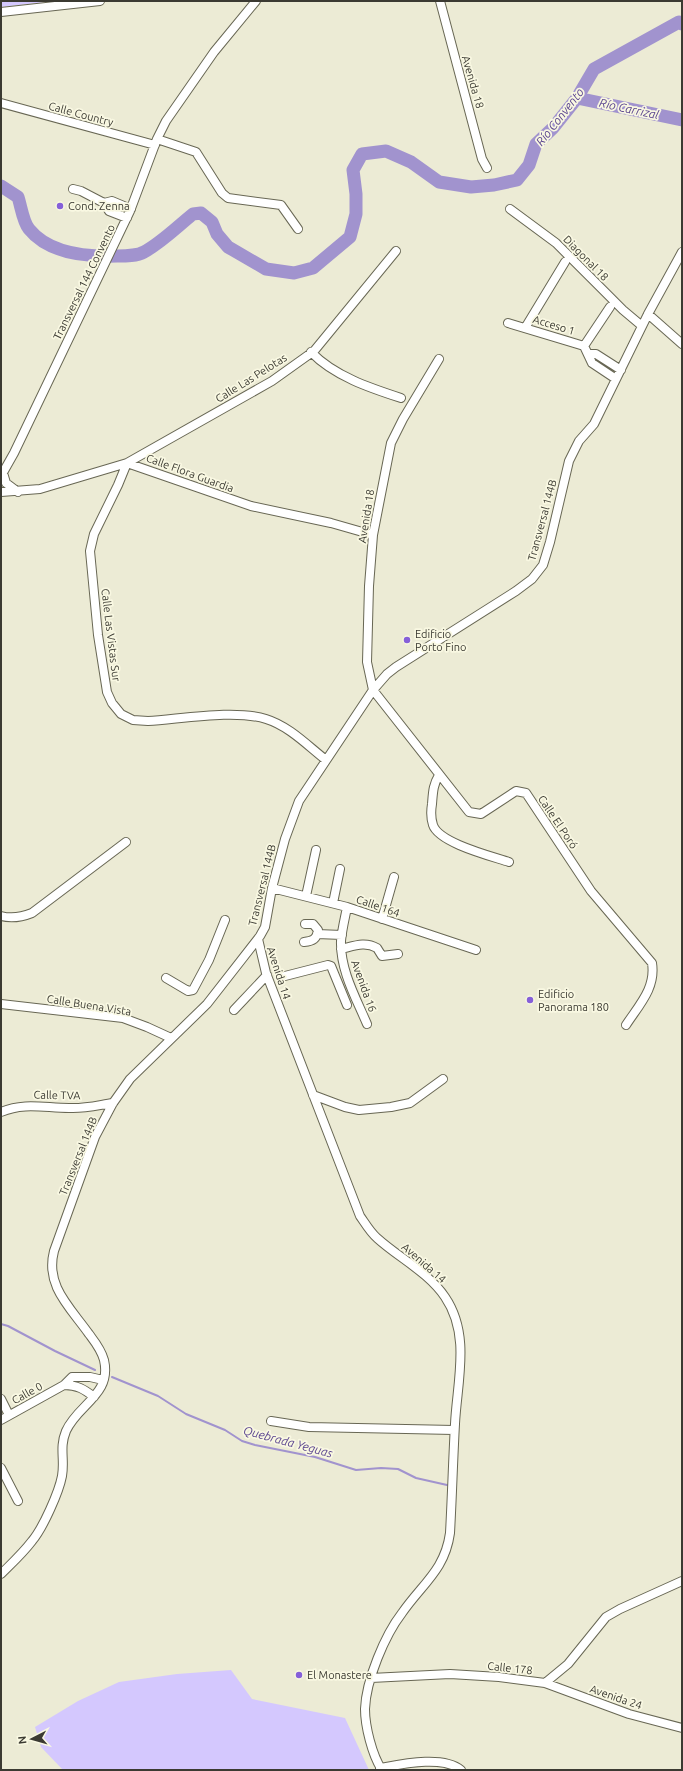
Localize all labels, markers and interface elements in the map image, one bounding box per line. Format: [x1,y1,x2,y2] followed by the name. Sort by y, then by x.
[460,54,486,110] street label: Avenida 18
[533,85,586,148] water label: Río Convento
[598,96,661,121] water label: Río Carrizal
[47,100,115,129] street label: Calle Country
[68,200,130,212] place label: Cond. Zenna
[55,201,65,211] marker: Cond. Zenna
[51,222,117,342] street label: Transversal 144 Convento
[561,233,611,283] street label: Diagonal 18
[532,313,576,337] street label: Acceso 1
[213,351,289,405] street label: Calle Las Pelotas
[145,452,235,494] street label: Calle Flora Guardia
[525,478,559,562] street label: Transversal 144B
[356,488,376,544] street label: Avenida 18
[99,588,123,683] street label: Calle Las Vistas Sur
[415,628,467,653] place label: Edificio Porto Fino
[402,635,412,645] marker: Edificio Porto Fino
[536,793,580,851] street label: Calle El Poró
[246,843,278,927] street label: Transversal 144B
[355,893,401,919] street label: Calle 164
[265,945,293,1001] street label: Avenida 14
[349,958,379,1014] street label: Avenida 16
[538,988,609,1013] place label: Edificio Panorama 180
[46,992,132,1018] street label: Calle Buena Vista
[525,995,535,1005] marker: Edificio Panorama 180
[34,1089,81,1101] street label: Calle TVA
[57,1115,99,1197] street label: Transversal 144B
[400,1241,448,1285] street label: Avenida 14
[10,1380,44,1406] street label: Calle 0
[242,1423,334,1460] water label: Quebrada Yeguas
[487,1660,533,1676] street label: Calle 178
[307,1669,372,1681] place label: El Monastere
[294,1670,304,1680] marker: El Monastere
[588,1682,644,1712] street label: Avenida 24
[12,1719,52,1759] north arrow
[16,1735,28,1745] text: N

